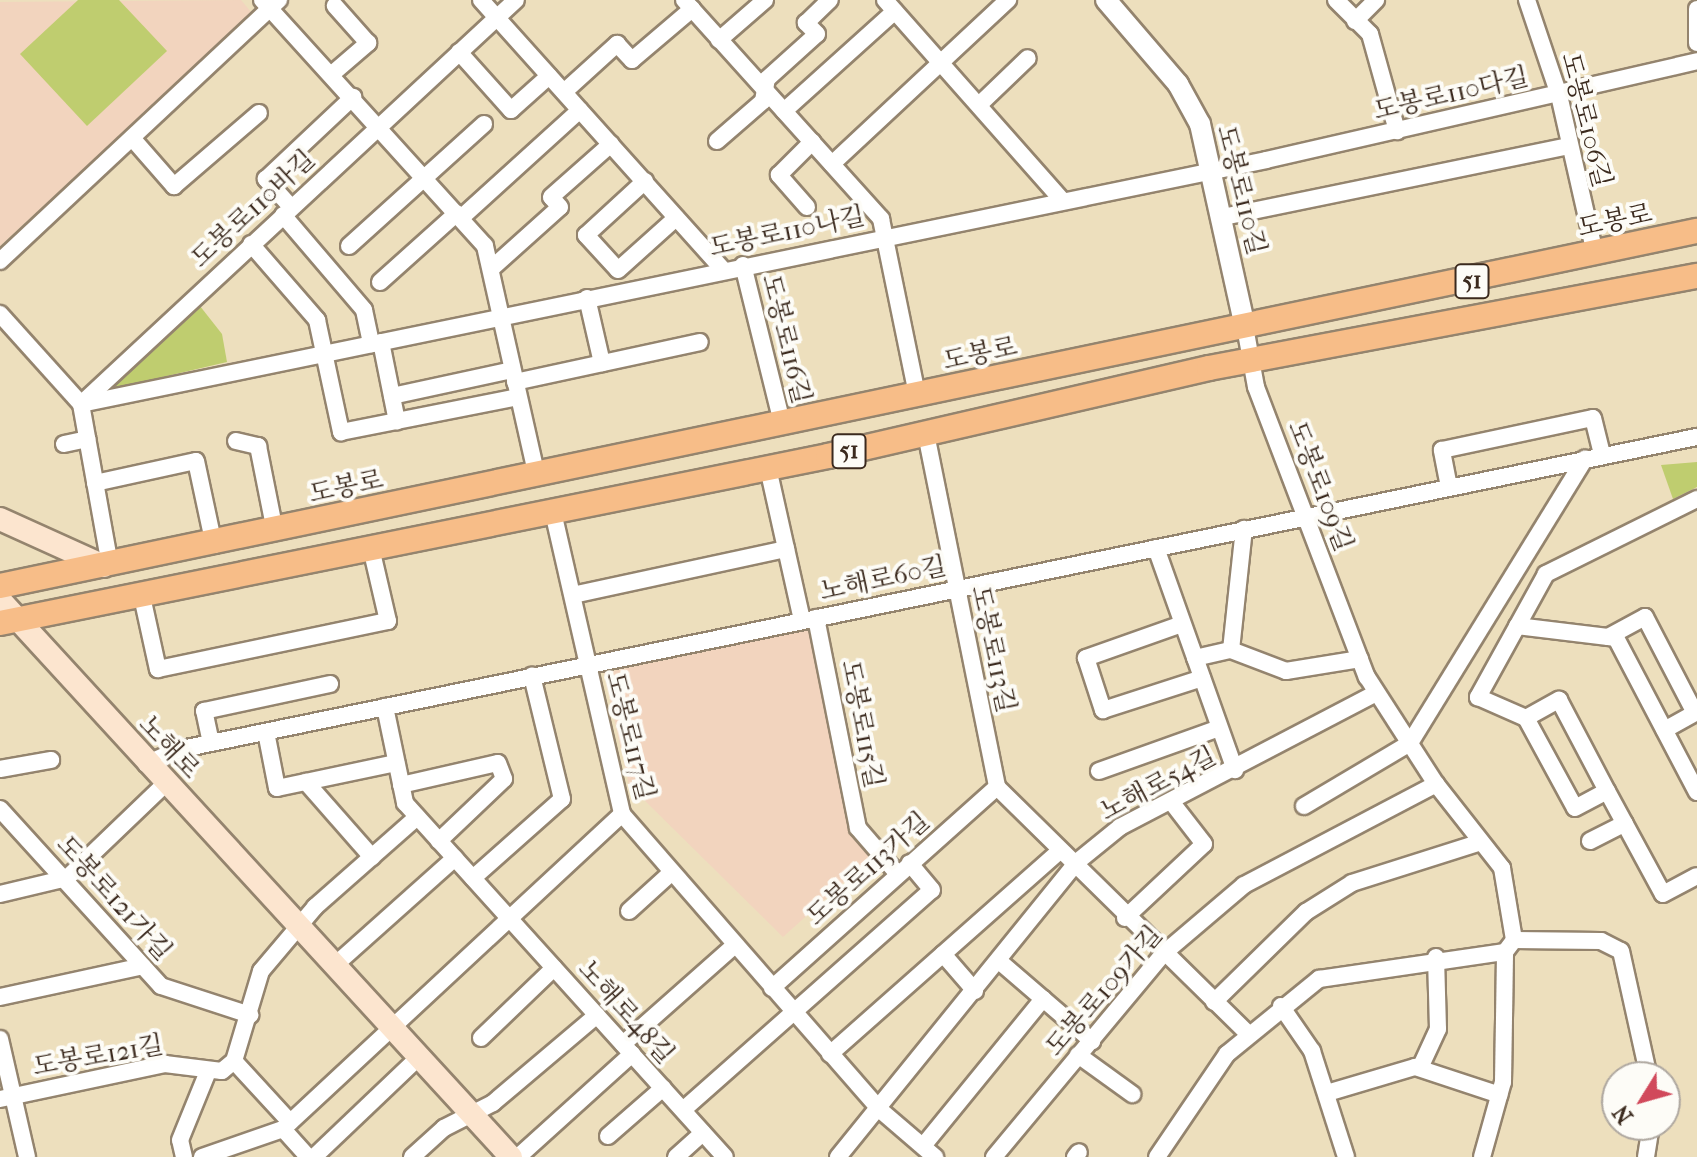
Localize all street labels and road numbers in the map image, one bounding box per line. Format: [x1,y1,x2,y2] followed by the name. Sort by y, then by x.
[1554,49,1618,191] street label: 도봉로106길
[1370,61,1532,127] street label: 도봉로110다길
[1210,122,1272,258] street label: 도봉로110길
[184,144,322,274] street label: 도봉로110바길
[1575,198,1655,244] street label: 도봉로
[706,200,868,264] street label: 도봉로110나길
[1454,261,1490,301] road number: 51
[755,271,817,407] street label: 도봉로116길
[940,331,1020,377] street label: 도봉로
[1281,416,1359,556] street label: 도봉로109길
[831,431,867,471] road number: 51
[306,464,386,510] street label: 도봉로
[817,550,949,608] street label: 노해로60길
[964,582,1022,716] street label: 도봉로113길
[834,657,890,791] street label: 도봉로115길
[599,668,661,804] street label: 도봉로117길
[132,709,206,785] street label: 노해로
[1095,740,1221,828] street label: 노해로54길
[800,806,936,932] street label: 도봉로113가길
[50,829,178,967] street label: 도봉로121가길
[1039,919,1169,1063] street label: 도봉로109가길
[571,954,681,1070] street label: 노해로48길
[30,1029,166,1083] street label: 도봉로121길

